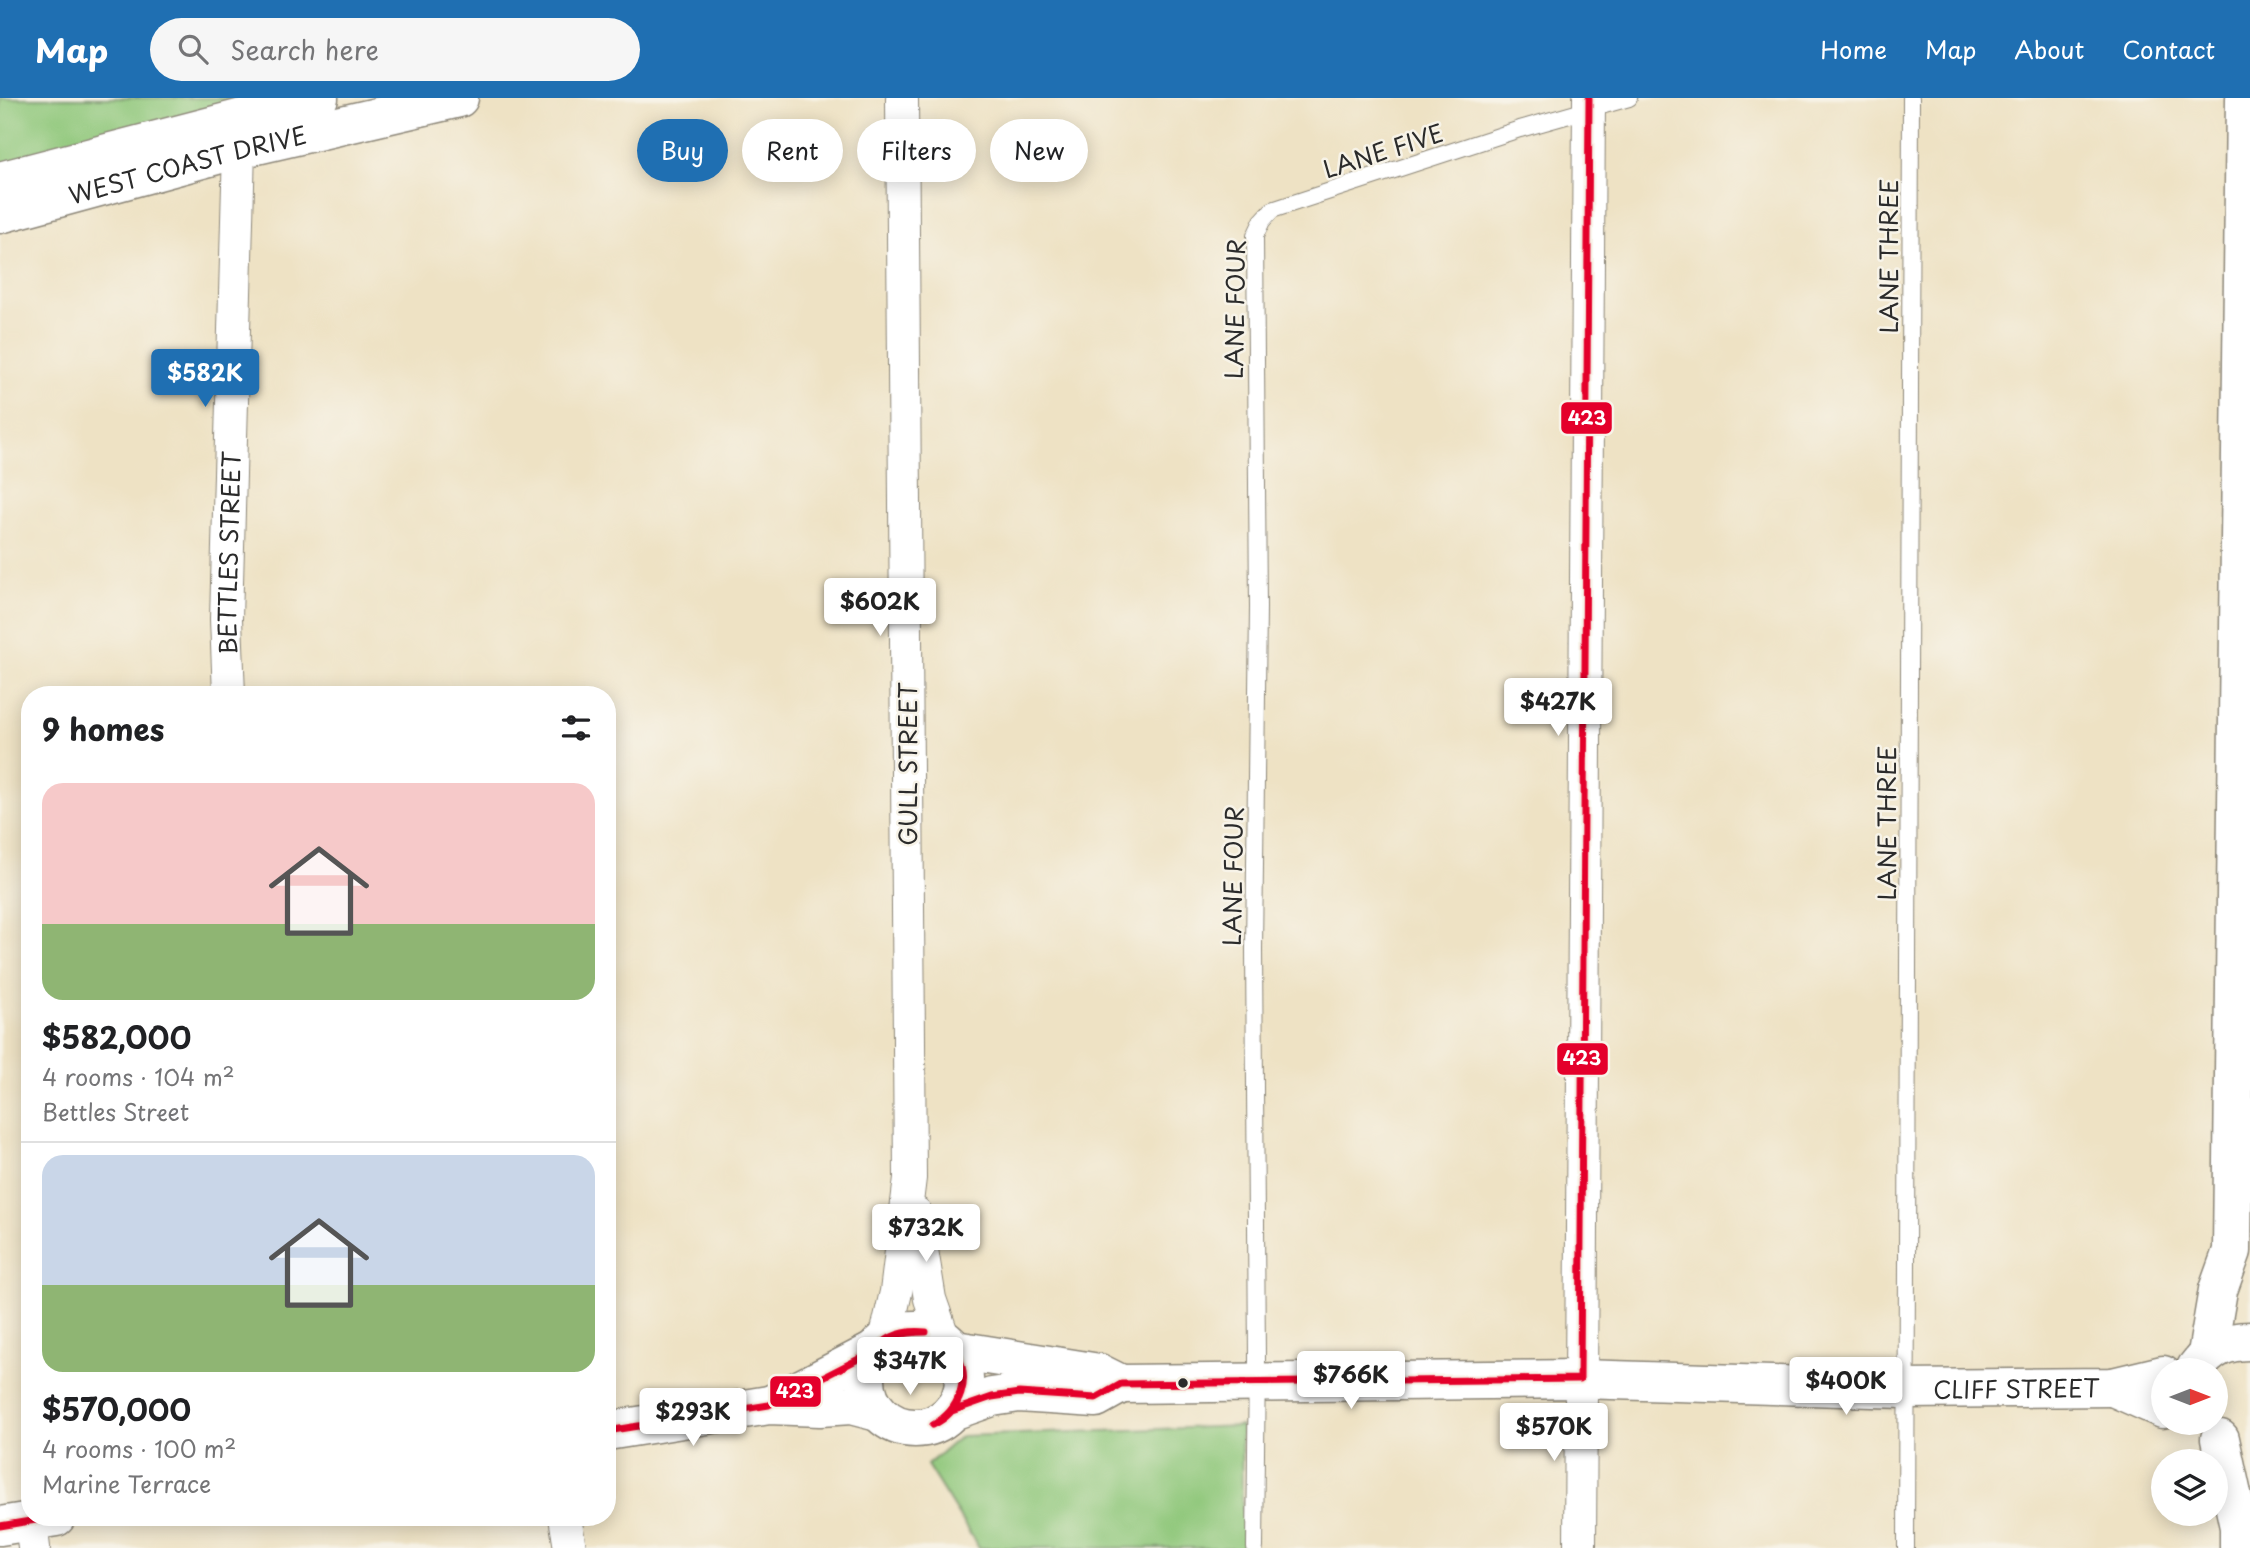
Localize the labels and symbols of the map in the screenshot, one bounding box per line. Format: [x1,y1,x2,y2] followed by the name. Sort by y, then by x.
[1318,114,1448,186] street label: LANE FIVE
[64,116,310,213] street label: WEST COAST DRIVE
[1870,178,1906,334] street label: LANE THREE
[1215,239,1253,379] street label: LANE FOUR
[156,350,254,409] pin: $582K
[1560,401,1613,435] line badge: 423
[1568,403,1606,431] text: 423
[208,450,249,656] street label: BETTLES STREET
[831,578,929,638] pin: $602K
[1509,678,1607,738] pin: $427K
[889,682,925,846] street label: GULL STREET
[1868,745,1904,901] street label: LANE THREE
[1213,806,1251,946] street label: LANE FOUR
[1556,1042,1609,1076] line badge: 423
[1563,1043,1601,1071] text: 423
[877,1204,975,1264] pin: $732K
[861,1338,959,1397] pin: $347K
[1302,1352,1400,1411] pin: $766K
[1797,1358,1895,1417] pin: $400K
[2151,1358,2228,1435] north arrow
[1933,1369,2100,1407] street label: CLIFF STREET
[769,1375,822,1408] line badge: 423
[776,1376,814,1404] text: 423
[1176,1376,1190,1390] unlabelled marker
[644,1388,742,1448] pin: $293K
[1505,1404,1603,1463] pin: $570K

